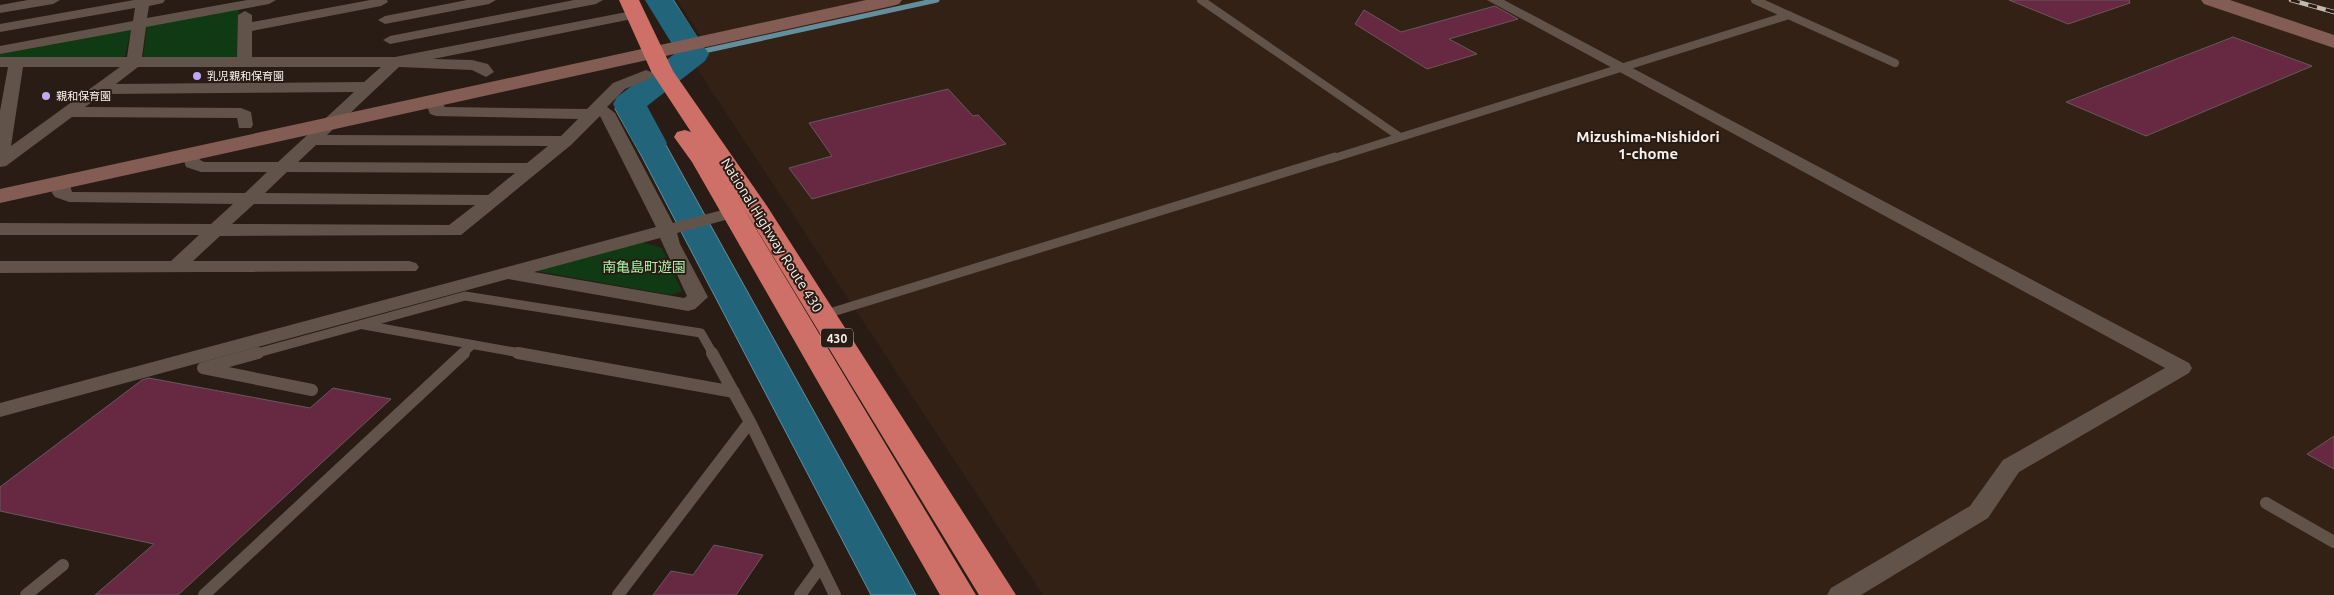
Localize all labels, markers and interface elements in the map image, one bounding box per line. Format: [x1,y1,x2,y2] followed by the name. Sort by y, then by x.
[191,70,203,82] marker: 乳児親和保育園
[207,70,284,82] place label: 乳児親和保育園
[40,90,52,102] marker: 親和保育園
[56,90,111,102] place label: 親和保育園
[1576,128,1720,162] district label: Mizushima-Nishidori 1-chome
[718,155,826,315] street label: National Highway Route 430
[602,259,686,275] park label: 南亀島町遊園
[821,328,853,348] road number: 430

